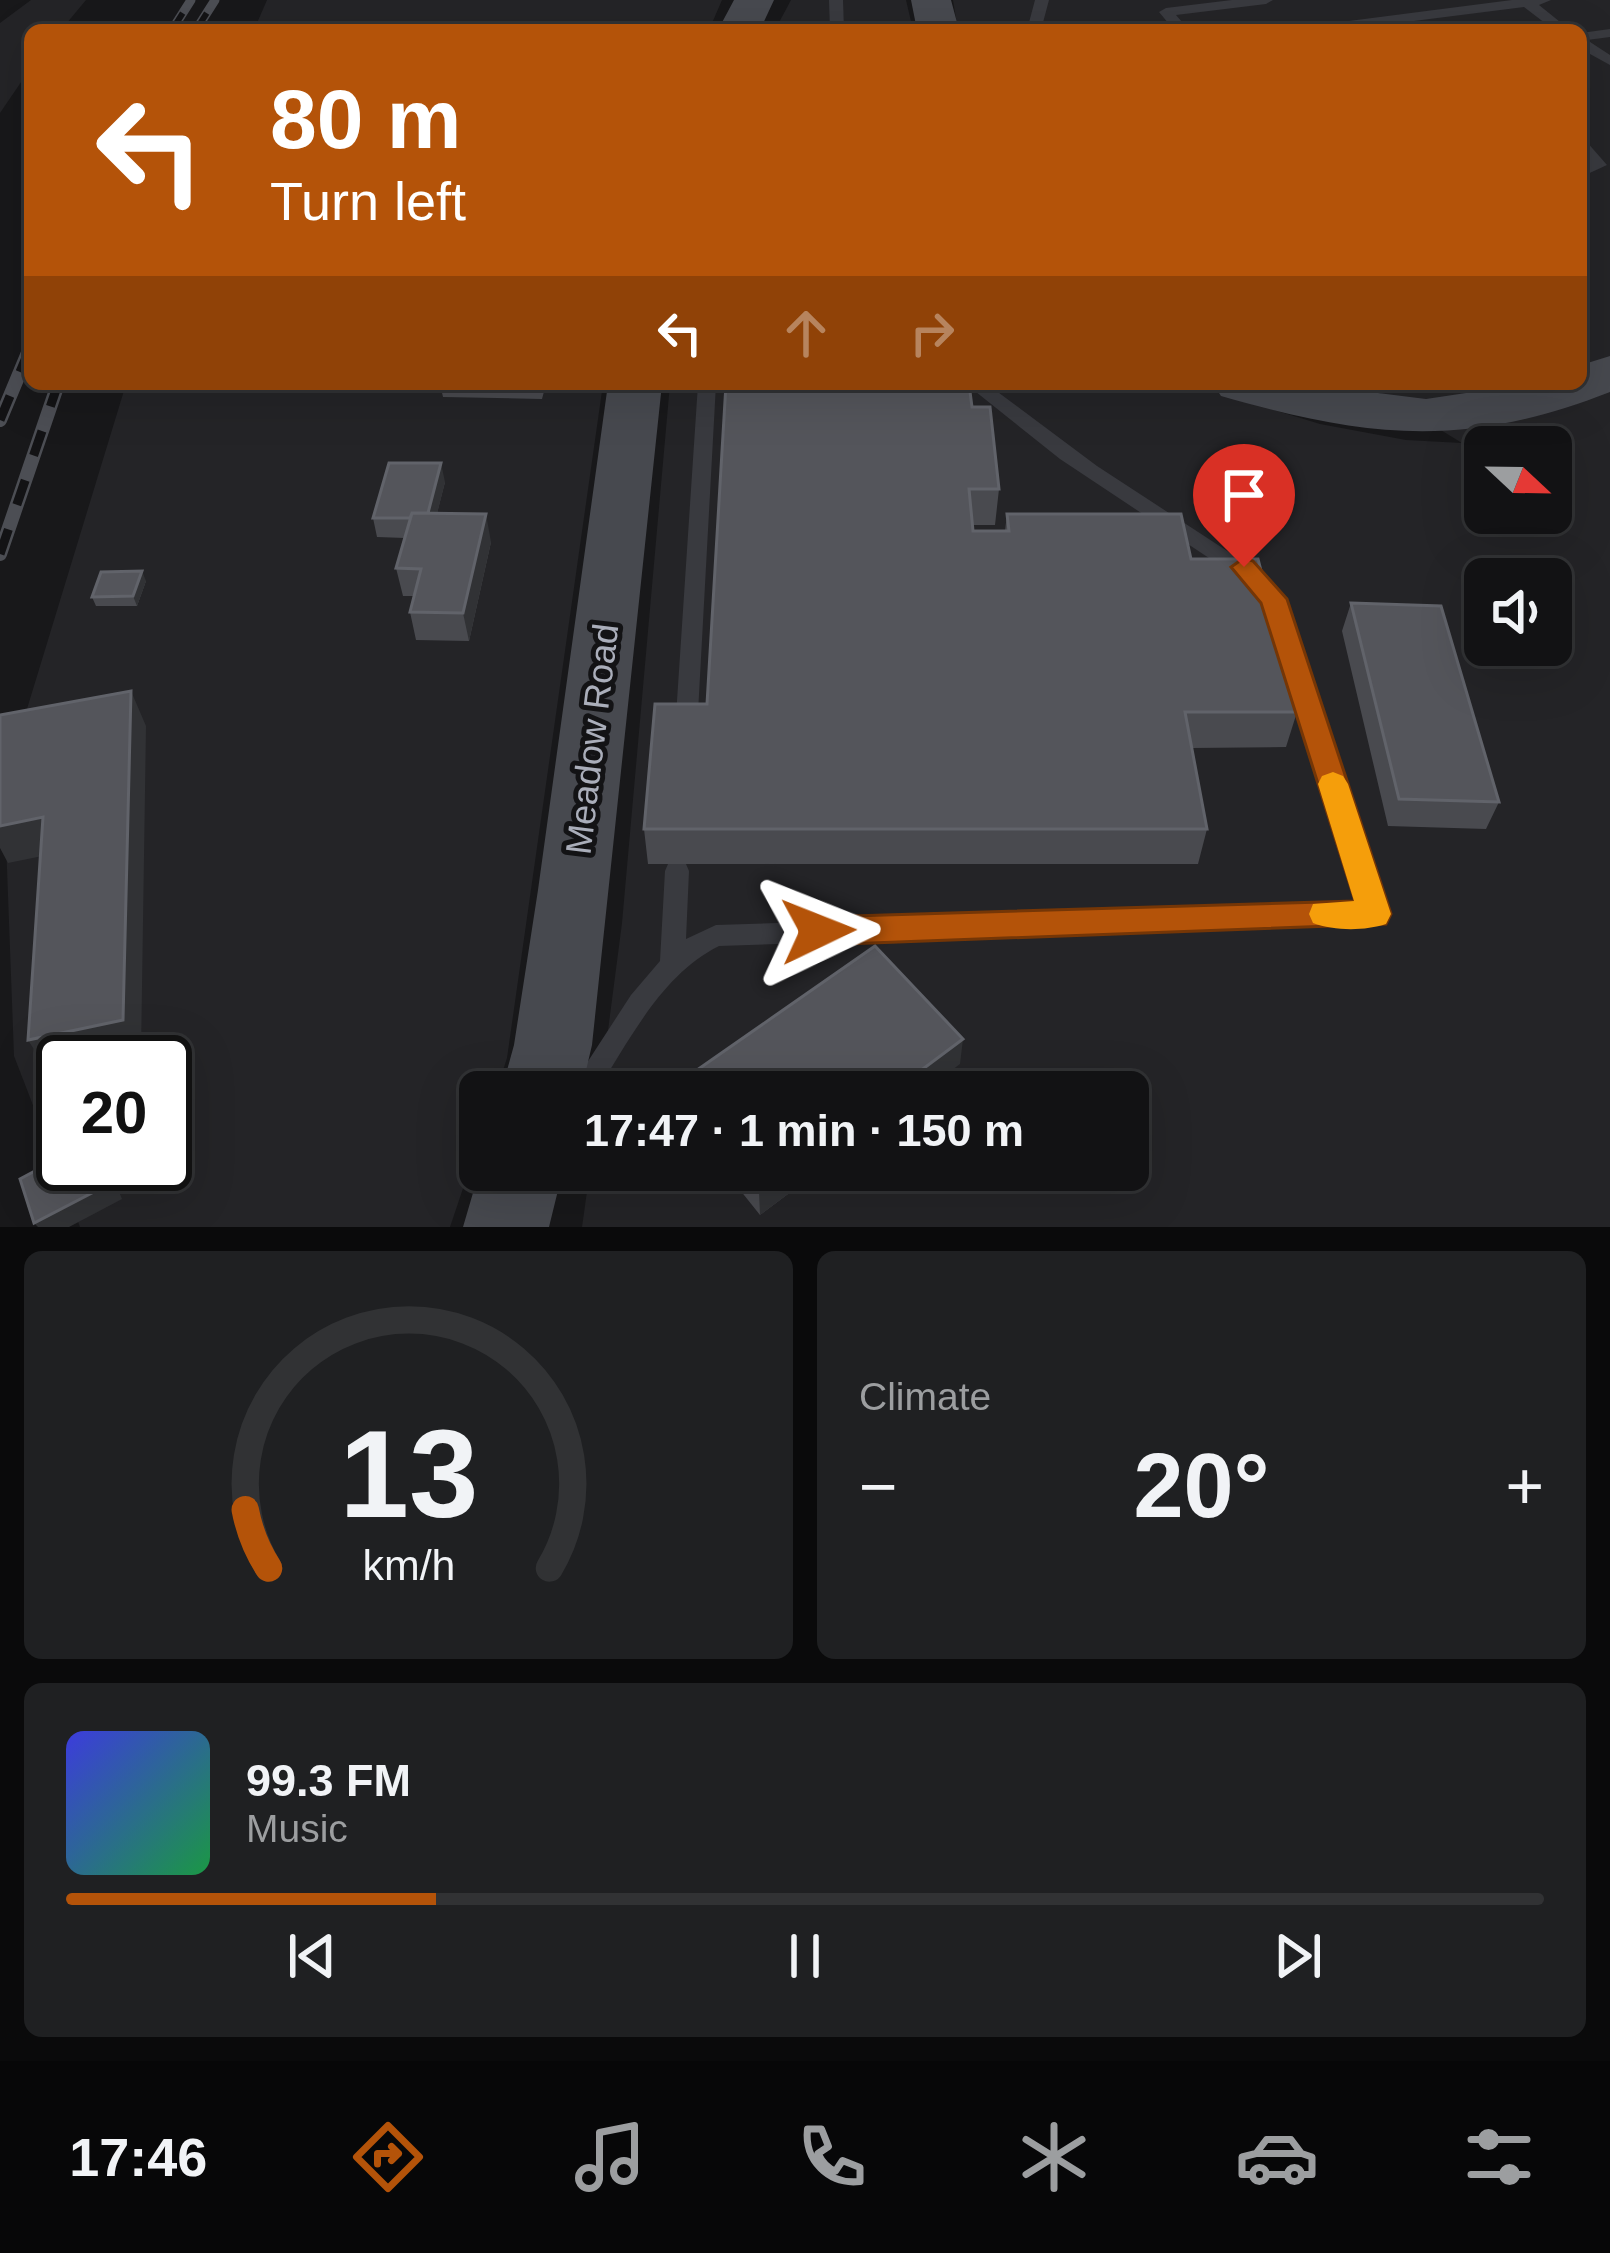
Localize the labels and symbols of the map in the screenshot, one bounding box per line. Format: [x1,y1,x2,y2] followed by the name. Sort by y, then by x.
[1464,426,1572,534] north arrow
[1193,444,1295,567] pin
[558,621,626,857] street label: Meadow Road
[755,868,881,994] position arrow
[36,1035,192,1191] speed limit sign: 20

